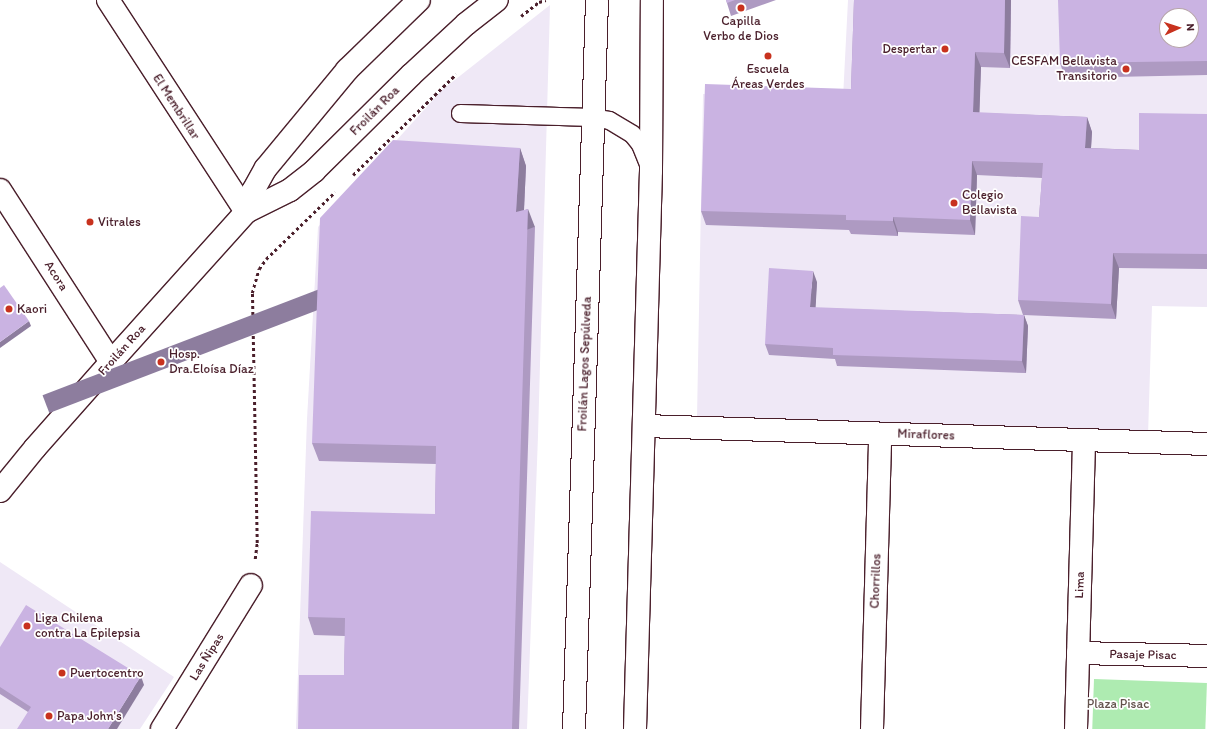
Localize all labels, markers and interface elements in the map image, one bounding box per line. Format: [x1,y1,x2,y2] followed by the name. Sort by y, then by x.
[736,3,746,13] marker: Capilla Verbo de Dios
[1159,8,1199,48] north arrow
[703,14,779,45] place label: Capilla Verbo de Dios
[1184,23,1197,31] text: N
[882,41,937,57] place label: Despertar
[940,44,950,54] marker: Despertar
[763,51,773,61] marker: Escuela Áreas Verdes
[1011,54,1117,85] place label: CESFAM Bellavista Transitorio
[732,62,804,93] place label: Escuela Áreas Verdes
[1120,63,1132,75] marker: CESFAM Bellavista Transitorio
[149,71,203,143] street label: El Membrillar
[347,83,403,139] street label: Froilán Roa
[962,188,1017,219] place label: Colegio Bellavista
[949,198,959,208] marker: Colegio Bellavista
[98,214,141,230] place label: Vitrales
[85,217,95,227] marker: Vitrales
[41,258,71,294] street label: Acora
[575,296,595,432] street label: Froilán Lagos Sepúlveda
[17,301,47,317] place label: Kaori
[4,304,14,314] marker: Kaori
[95,321,149,379] street label: Froilán Roa
[169,347,254,378] place label: Hosp. Dra.Eloísa Díaz
[156,357,166,367] marker: Hosp. Dra.Eloísa Díaz
[897,426,955,444] street label: Miraflores
[867,553,885,609] street label: Chorrillos
[1072,571,1088,599] street label: Lima
[35,611,140,642] place label: Liga Chilena contra La Epilepsia
[22,621,32,631] marker: Liga Chilena contra La Epilepsia
[186,630,228,684] street label: Las Ñipas
[1109,647,1177,663] street label: Pasaje Pisac
[70,665,144,681] place label: Puertocentro
[57,668,67,678] marker: Puertocentro
[1087,696,1149,712] park label: Plaza Pisac
[57,708,122,724] place label: Papa John's
[44,711,54,721] marker: Papa John's

